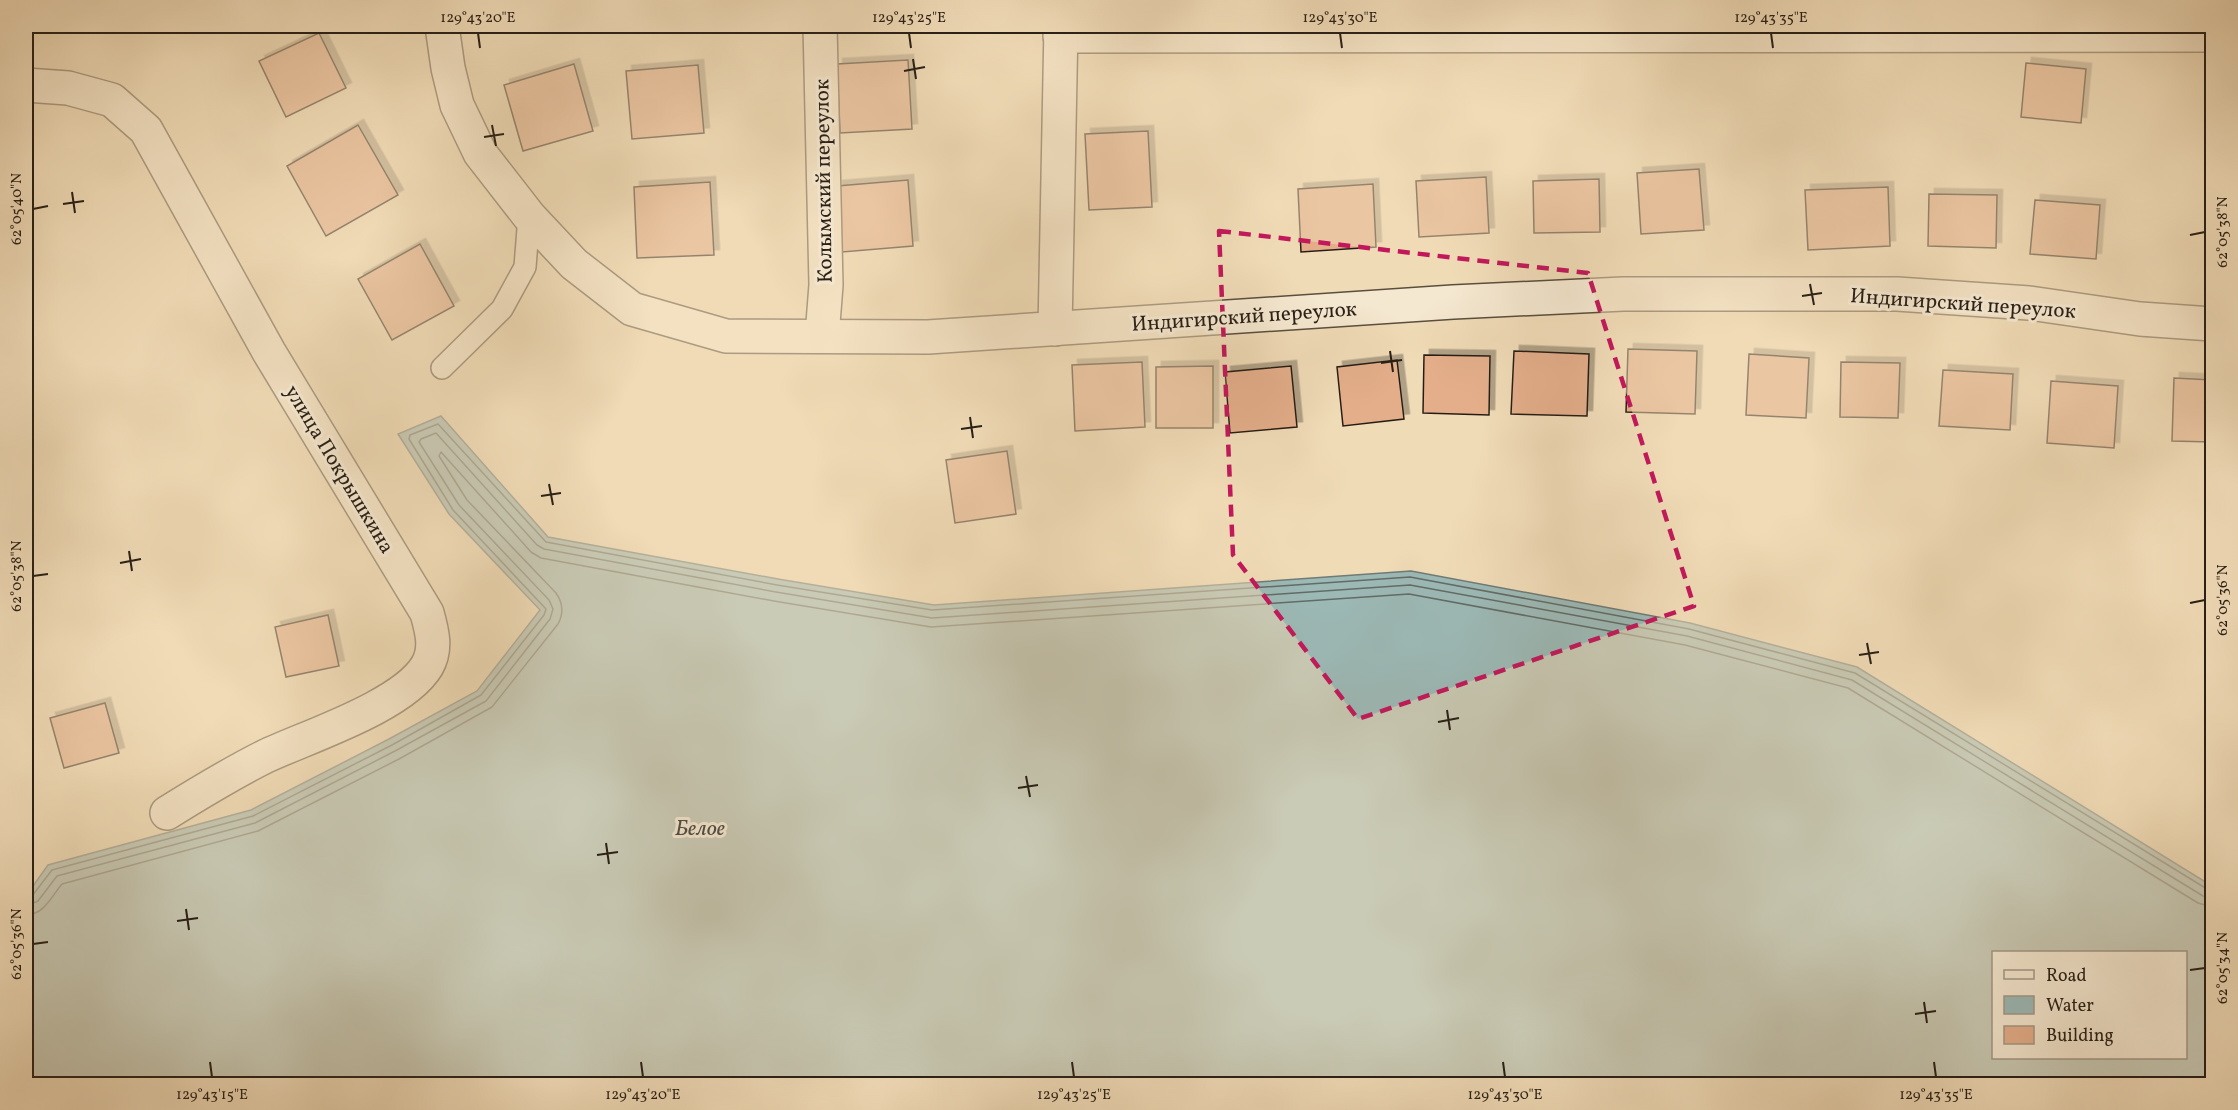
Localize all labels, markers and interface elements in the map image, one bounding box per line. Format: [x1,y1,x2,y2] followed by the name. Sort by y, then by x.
[440,8,516,29] text: 129°43'20"E
[872,8,946,29] text: 129°43'25"E
[1303,8,1377,29] text: 129°43'30"E
[1734,8,1808,29] text: 129°43'35"E
[808,79,841,283] street label: Колымский переулок
[7,173,28,245] text: 62°05'40"N
[2213,196,2234,268] text: 62°05'38"N
[1849,282,2077,327] street label: Индигирский переулок
[1130,295,1358,340] street label: Индигирский переулок
[277,380,401,560] street label: улица Покрышкина
[7,540,28,612] text: 62°05'38"N
[2213,564,2234,636] text: 62°05'36"N
[675,814,725,845] water label: Белое
[7,908,28,980] text: 62°05'36"N
[2213,932,2234,1004] text: 62°05'34"N
[1992,951,2187,1059] legend
[2046,964,2087,989] text: Road
[2046,994,2094,1019] text: Water
[2046,1024,2114,1049] text: Building
[176,1085,248,1106] text: 129°43'15"E
[605,1085,681,1106] text: 129°43'20"E
[1037,1085,1111,1106] text: 129°43'25"E
[1468,1085,1542,1106] text: 129°43'30"E
[1899,1085,1973,1106] text: 129°43'35"E

